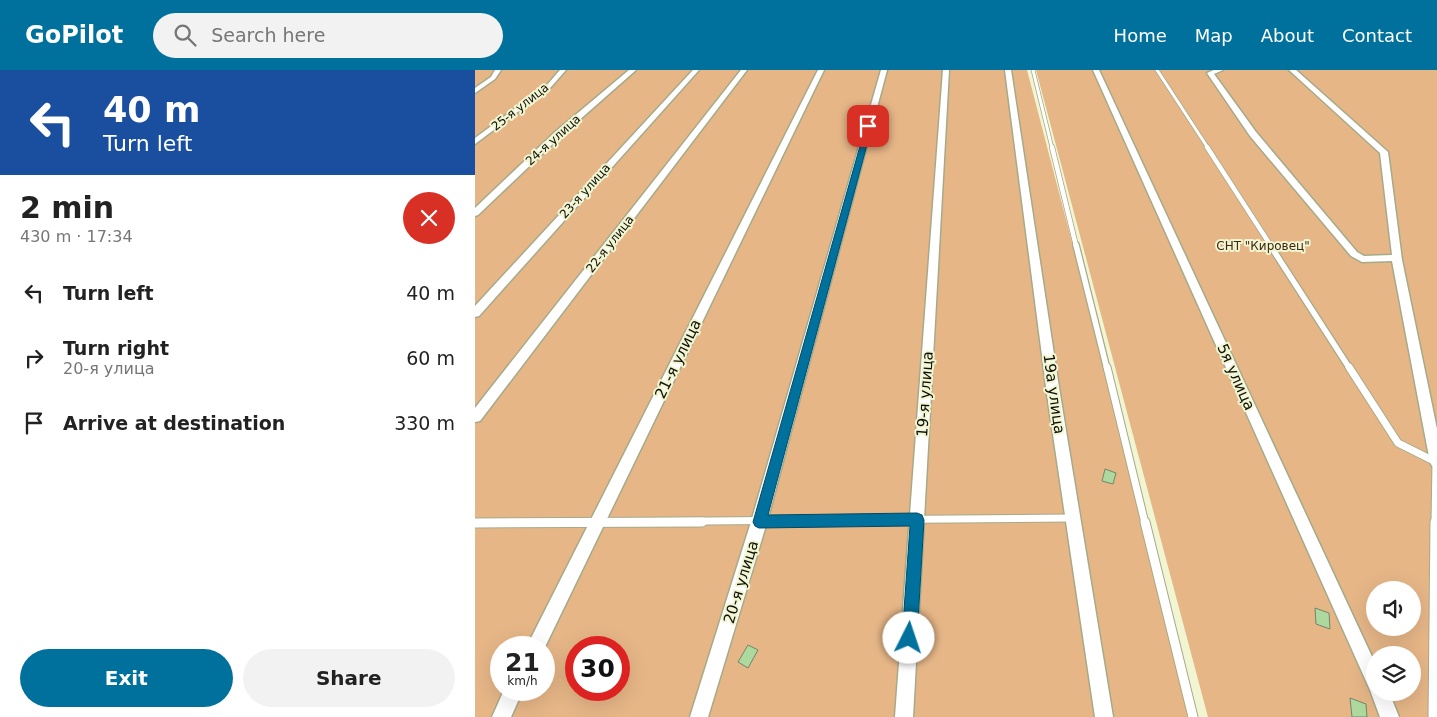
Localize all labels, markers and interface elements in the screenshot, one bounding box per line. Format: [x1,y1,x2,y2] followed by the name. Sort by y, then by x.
[153,13,503,58] search box
[25,21,123,49] text: GoPilot
[171,21,199,49] icon: search
[211,24,325,46] text: Search here
[1114,25,1167,46] text: Home
[1195,25,1233,46] text: Map
[1261,25,1314,46] text: About
[1342,25,1412,46] text: Contact
[489,80,551,134] street label: 25-я улица
[20,90,85,155] icon: left
[103,90,200,130] text: 40 m
[847,105,889,147] pin
[523,112,583,168] street label: 24-я улица
[854,112,882,140] icon: arrive
[103,131,192,156] text: Turn left
[557,161,613,221] street label: 23-я улица
[20,190,114,225] text: 2 min
[403,192,455,244] button: close
[583,213,637,275] street label: 22-я улица
[20,227,133,246] text: 430 m · 17:34
[1216,239,1310,253] park label: СНТ "Кировец"
[20,279,48,307] icon: left
[63,282,154,304] text: Turn left
[406,282,455,304] text: 40 m
[651,316,705,402] street label: 21-я улица
[63,337,169,359] text: Turn right
[1213,341,1259,413] street label: 5я улица
[20,344,48,372] icon: right
[406,347,455,369] text: 60 m
[913,351,937,437] street label: 19-я улица
[1039,353,1069,435] street label: 19а улица
[63,359,155,378] text: 20-я улица
[20,409,48,437] icon: arrive
[63,412,285,434] text: Arrive at destination
[394,412,455,434] text: 330 m
[720,538,762,626] street label: 20-я улица
[1366,581,1421,701] map controls
[1366,581,1421,636] button: sound
[882,611,934,663] position arrow
[565,636,630,701] speed limit sign: 30
[1366,646,1421,701] button: layers
[505,648,540,677] text: 21
[20,649,233,707] button: Exit
[243,649,455,707] button: Share
[507,674,538,688] text: km/h

